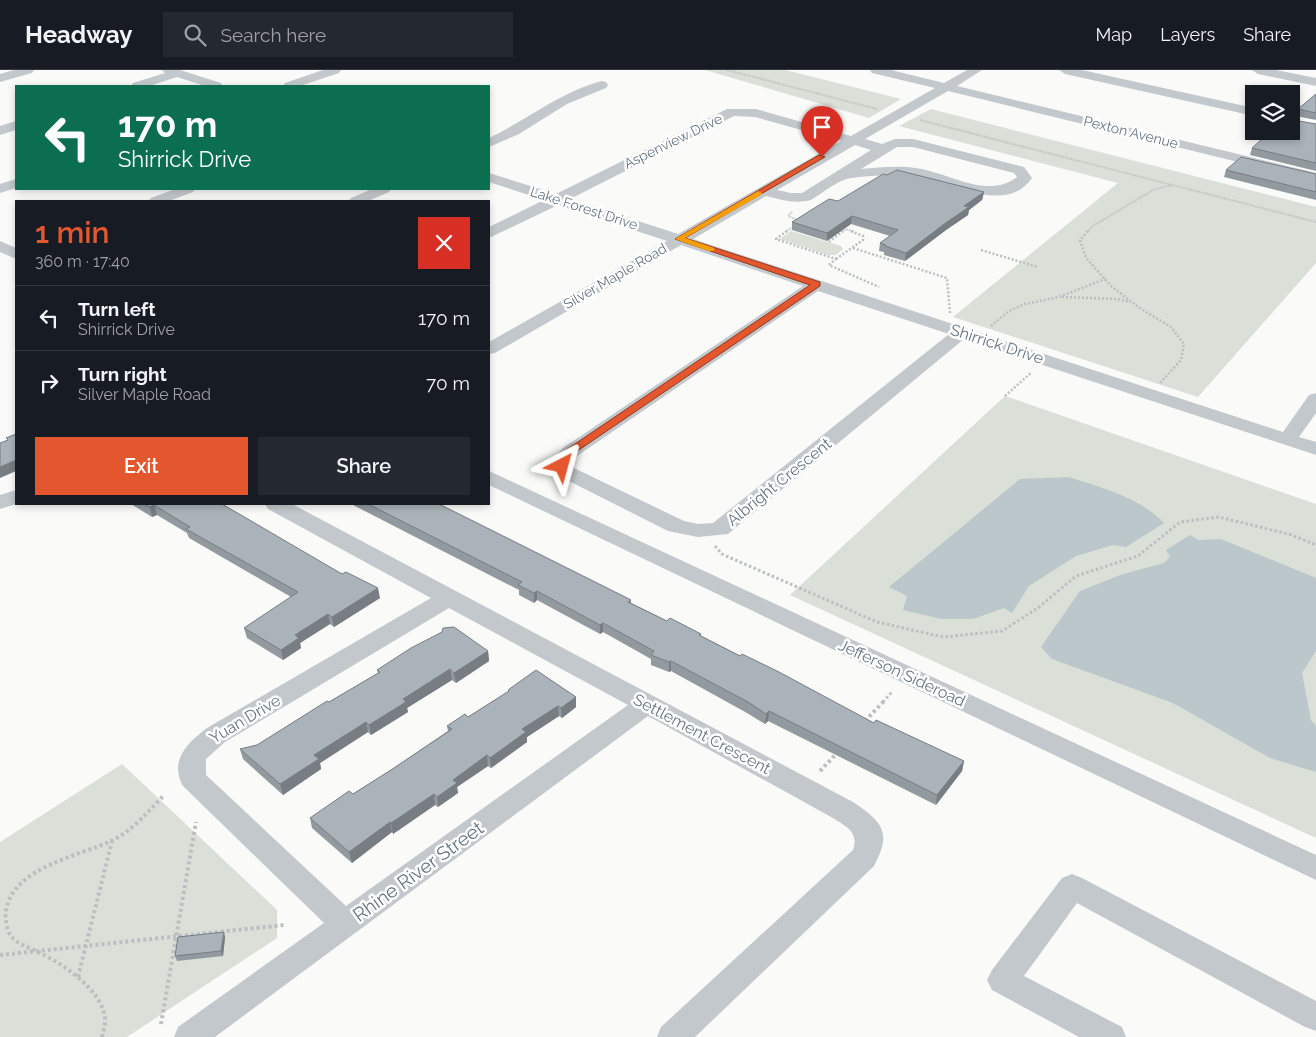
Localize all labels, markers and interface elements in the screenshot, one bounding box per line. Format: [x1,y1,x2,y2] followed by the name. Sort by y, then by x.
[163,12,513,57] search box
[25,20,133,49] text: Headway
[181,21,209,49] icon: search
[221,24,326,46] text: Search here
[1096,24,1132,45] text: Map
[1160,24,1215,45] text: Layers
[1243,24,1291,45] text: Share
[1245,85,1300,140] map controls
[1245,85,1300,140] button: layers
[118,104,217,145] text: 170 m
[35,105,100,170] icon: left
[801,106,843,157] pin
[621,110,725,172] street label: Aspenview Drive
[808,113,836,141] icon: arrive
[1082,113,1180,151] street label: Pexton Avenue
[118,146,251,172] text: Shirrick Drive
[528,183,640,233] street label: Lake Forest Drive
[35,215,110,250] text: 1 min
[418,217,470,269] button: close
[561,240,669,312] street label: Silver Maple Road
[35,252,130,271] text: 360 m · 17:40
[78,298,155,320] text: Turn left
[35,304,63,332] icon: left
[418,307,470,329] text: 170 m
[78,320,175,339] text: Shirrick Drive
[948,320,1046,368] street label: Shirrick Drive
[78,363,167,385] text: Turn right
[35,369,63,397] icon: right
[426,372,470,394] text: 70 m
[78,385,211,404] text: Silver Maple Road
[723,434,836,530] street label: Albright Crescent
[35,437,248,495] button: Exit
[258,437,470,495] button: Share
[535,439,587,491] position arrow
[836,635,968,711] street label: Jefferson Sideroad
[206,690,284,748] street label: Yuan Drive
[630,690,774,778] street label: Settlement Crescent
[349,816,488,926] street label: Rhine River Street

